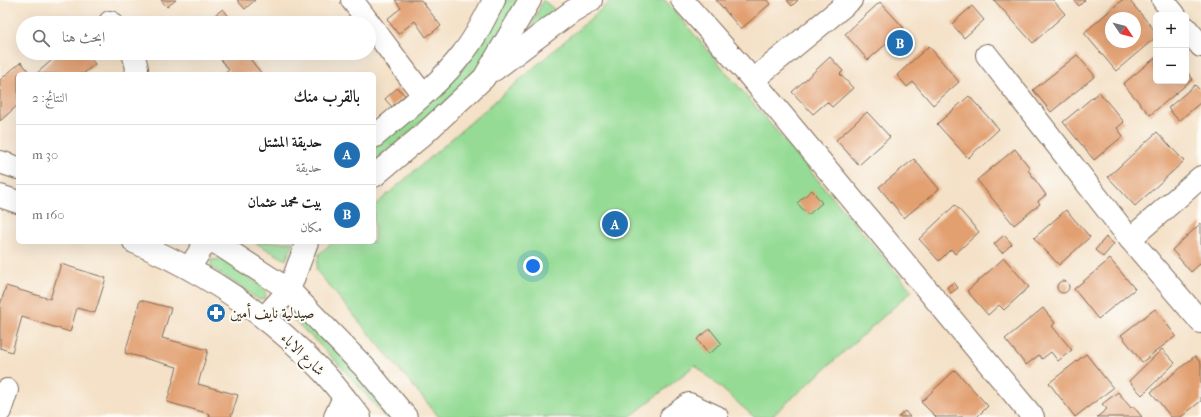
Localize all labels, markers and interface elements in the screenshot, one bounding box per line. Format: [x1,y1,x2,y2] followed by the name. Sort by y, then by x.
[1105,12,1141,48] north arrow
[1153,12,1189,84] map controls
[1153,12,1189,48] button: +
[16,16,376,60] search box
[30,27,52,49] icon: search
[62,28,105,46] text: ابحث هنا
[887,28,913,58] pin: B
[1153,48,1189,84] button: −
[294,86,360,106] text: بالقرب منك
[32,90,67,105] text: النتائج: 2
[258,133,322,151] text: حديقة المشتل
[32,147,58,162] text: 30 m
[343,147,351,162] text: A
[296,160,322,175] text: حديقة
[247,193,322,211] text: بيت محمد عثمان
[32,207,64,222] text: 160 m
[343,207,351,222] text: B
[602,209,628,239] pin: A
[300,220,322,235] text: مكان
[523,256,543,276] your location
[205,302,227,324] pharmacy icon: صيدلية نايف أمين
[230,302,315,322] place label: صيدلية نايف أمين
[274,329,329,382] street label: شارع الاباء

